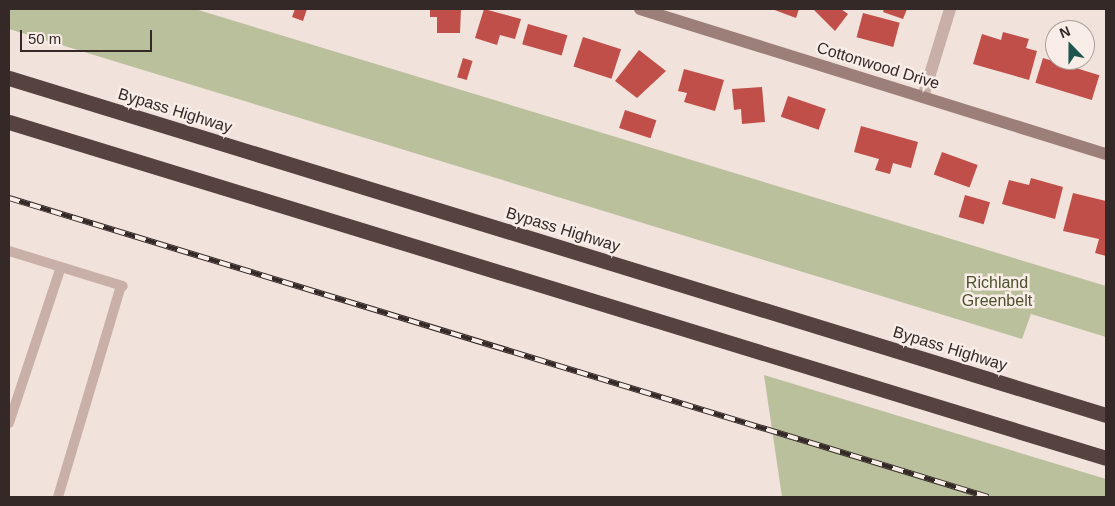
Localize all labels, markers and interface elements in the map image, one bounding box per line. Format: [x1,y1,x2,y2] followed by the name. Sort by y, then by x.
[22,20,155,52] scale bar
[1045,20,1095,70] north arrow
[1057,23,1072,41] text: N
[28,30,61,47] text: 50 m
[814,38,942,94] street label: Cottonwood Drive
[116,85,234,137] street label: Bypass Highway
[504,204,622,256] street label: Bypass Highway
[962,273,1032,311] park label: Richland Greenbelt
[891,323,1009,375] street label: Bypass Highway

